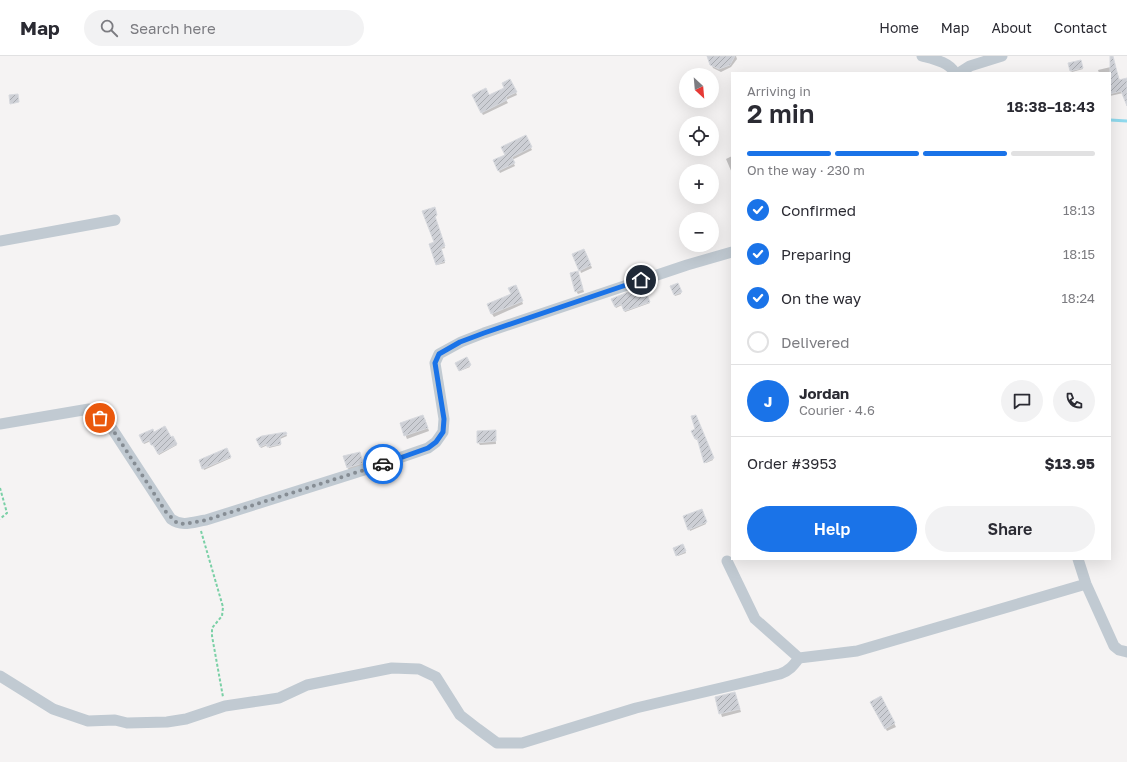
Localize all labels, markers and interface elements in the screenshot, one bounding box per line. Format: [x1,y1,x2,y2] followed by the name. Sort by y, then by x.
[84,10,364,46] search box
[20,16,60,39] text: Map
[98,17,120,39] icon: search
[130,19,216,37] text: Search here
[879,19,919,36] text: Home
[941,19,969,36] text: Map
[991,19,1032,36] text: About
[1054,19,1107,36] text: Contact
[679,68,719,108] north arrow
[679,68,719,252] map controls
[747,83,811,99] text: Arriving in
[1007,97,1095,115] text: 18:38–18:43
[747,98,815,129] text: 2 min
[679,116,719,156] button: locate
[747,162,865,178] text: On the way · 230 m
[679,164,719,204] button: +
[747,199,769,221] icon: check
[781,201,856,219] text: Confirmed
[1063,202,1095,218] text: 18:13
[679,212,719,252] button: −
[747,243,769,265] icon: check
[781,245,851,263] text: Preparing
[1063,246,1095,262] text: 18:15
[624,263,658,297] pin
[630,269,652,291] icon: home
[747,287,769,309] icon: check
[781,289,861,307] text: On the way
[1061,290,1095,306] text: 18:24
[781,333,849,351] text: Delivered
[1001,380,1043,422] button: chat
[1053,380,1095,422] button: phone
[799,384,849,402] text: Jordan
[764,392,772,410] text: J
[83,401,117,435] pin
[799,402,875,418] text: Courier · 4.6
[89,407,111,429] icon: bag
[363,444,403,484] courier
[372,453,394,475] icon: car
[747,454,837,472] text: Order #3953
[1045,454,1095,472] text: $13.95
[747,506,917,552] button: Help
[925,506,1095,552] button: Share

